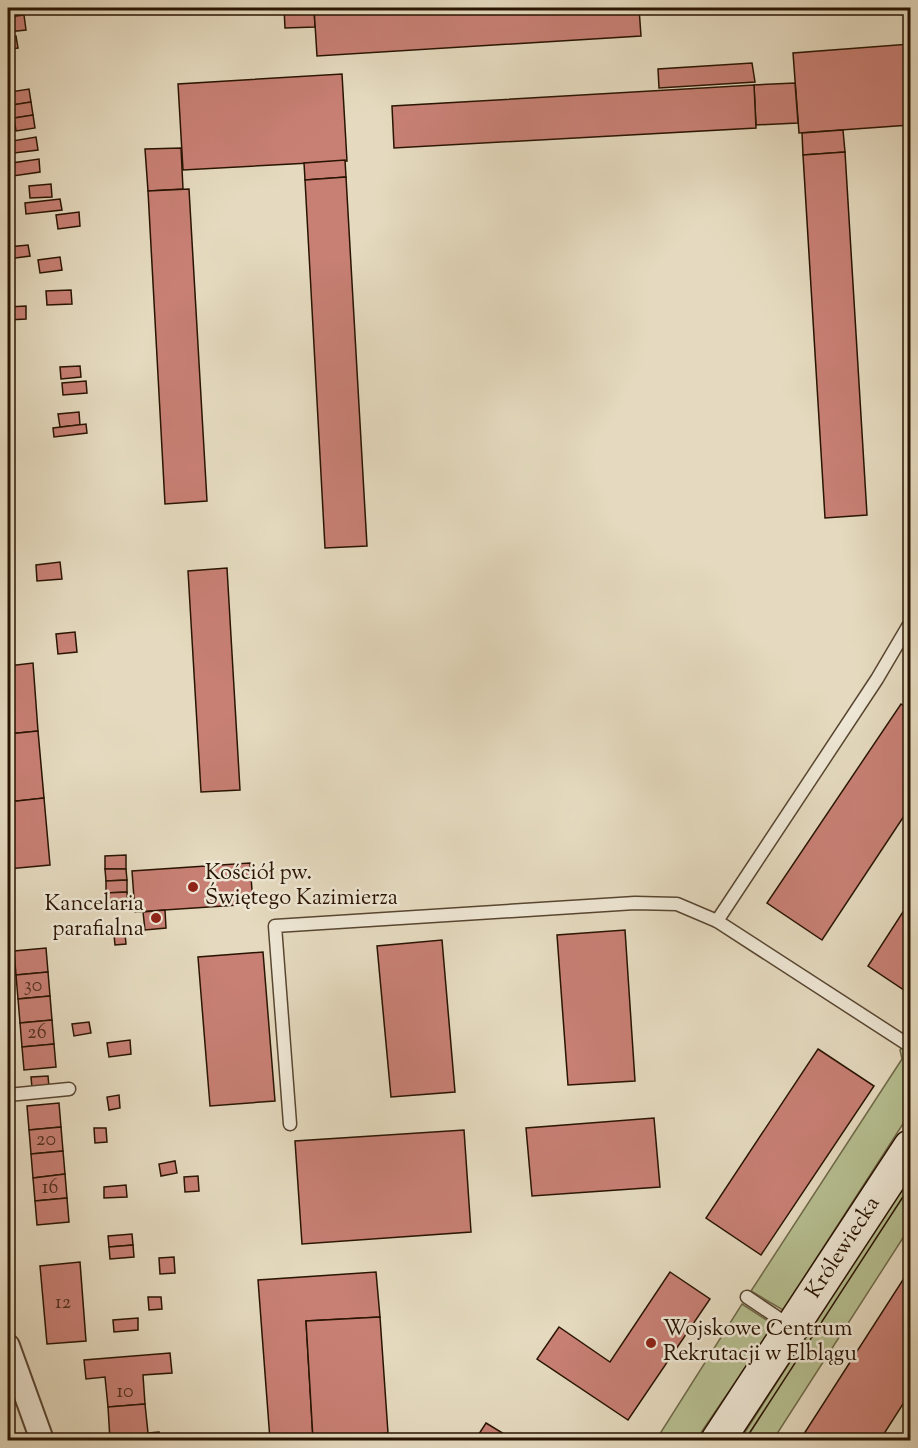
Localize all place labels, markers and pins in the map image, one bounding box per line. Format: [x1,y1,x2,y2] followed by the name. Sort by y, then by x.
[205,858,398,915] place label: Kościół pw. Świętego Kazimierza
[186,880,200,894] marker: Kościół pw. Świętego Kazimierza
[44,889,144,946] place label: Kancelaria parafialna
[149,911,163,925] marker: Kancelaria parafialna
[663,1314,857,1371] place label: Wojskowe Centrum Rekrutacji w Elblągu
[644,1336,658,1350] marker: Wojskowe Centrum Rekrutacji w Elblągu

